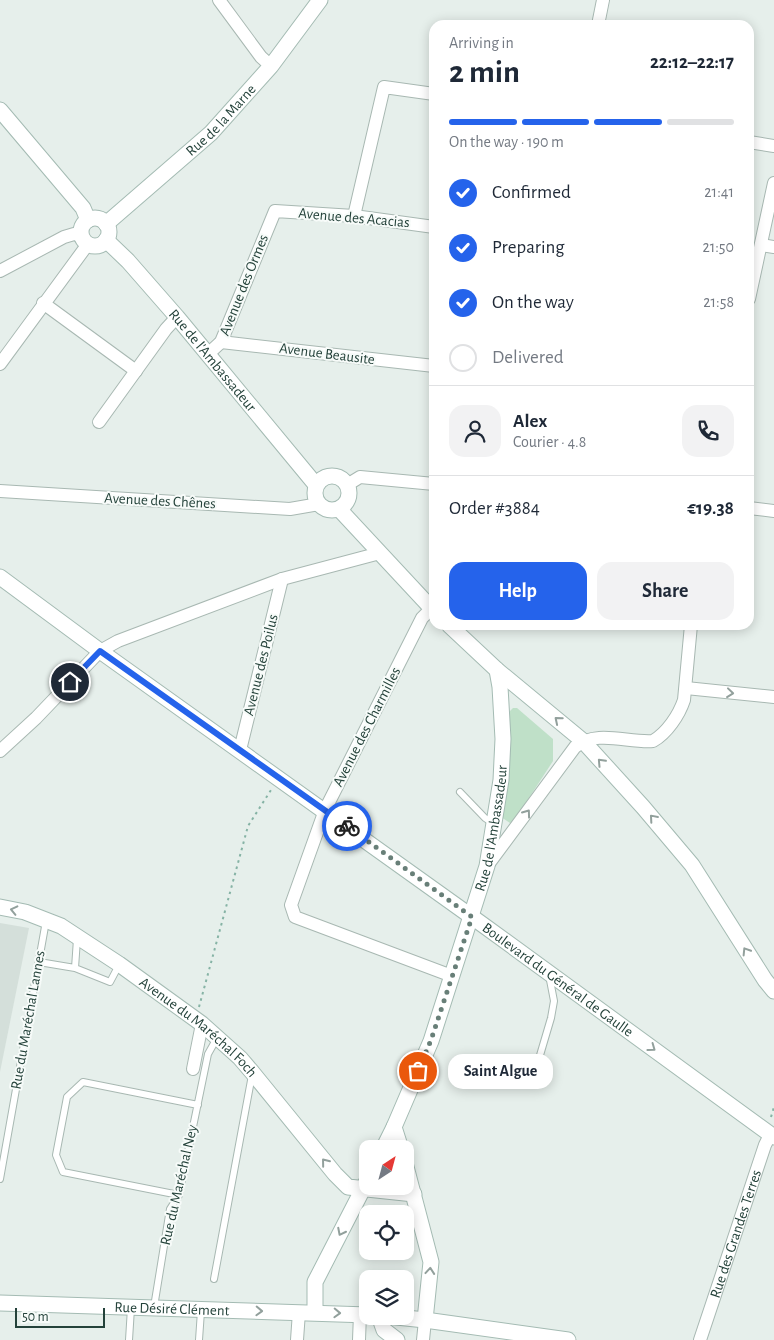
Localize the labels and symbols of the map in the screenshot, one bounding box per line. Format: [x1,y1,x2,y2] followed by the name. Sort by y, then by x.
[183,81,259,159] street label: Rue de la Marne
[298,206,410,230] street label: Avenue des Acacias
[217,232,271,338] street label: Avenue des Ormes
[166,306,259,414] street label: Rue de l'Ambassadeur
[278,341,376,367] street label: Avenue Beausite
[104,491,216,511] street label: Avenue des Chênes
[241,613,281,717] street label: Avenue des Poilus
[49,661,91,703] pin
[330,665,404,789] street label: Avenue des Charmilles
[726,687,734,698] one-way arrow
[554,716,563,725] one-way arrow
[598,758,607,767] one-way arrow
[472,765,509,893] street label: Rue de l'Ambassadeur
[322,801,372,851] courier
[521,809,530,819] one-way arrow
[650,815,659,824] one-way arrow
[9,905,18,916] one-way arrow
[480,920,636,1039] street label: Boulevard du Général de Gaulle
[743,947,753,956] one-way arrow
[8,949,48,1091] street label: Rue du Maréchal Lannes
[137,974,260,1080] street label: Avenue du Maréchal Foch
[646,1042,656,1051] one-way arrow
[397,1050,439,1092] pin
[448,1054,553,1088] callout: Saint Algue
[158,1123,200,1247] street label: Rue du Maréchal Ney
[359,1140,414,1195] north arrow
[323,1159,331,1168] one-way arrow
[707,1168,764,1300] street label: Rue des Grandes Terres
[337,1227,347,1236] one-way arrow
[424,1267,435,1275] one-way arrow
[114,1299,230,1318] street label: Rue Désiré Clément
[15,1305,105,1328] scale bar
[255,1306,263,1316] one-way arrow
[334,1308,341,1318] one-way arrow

